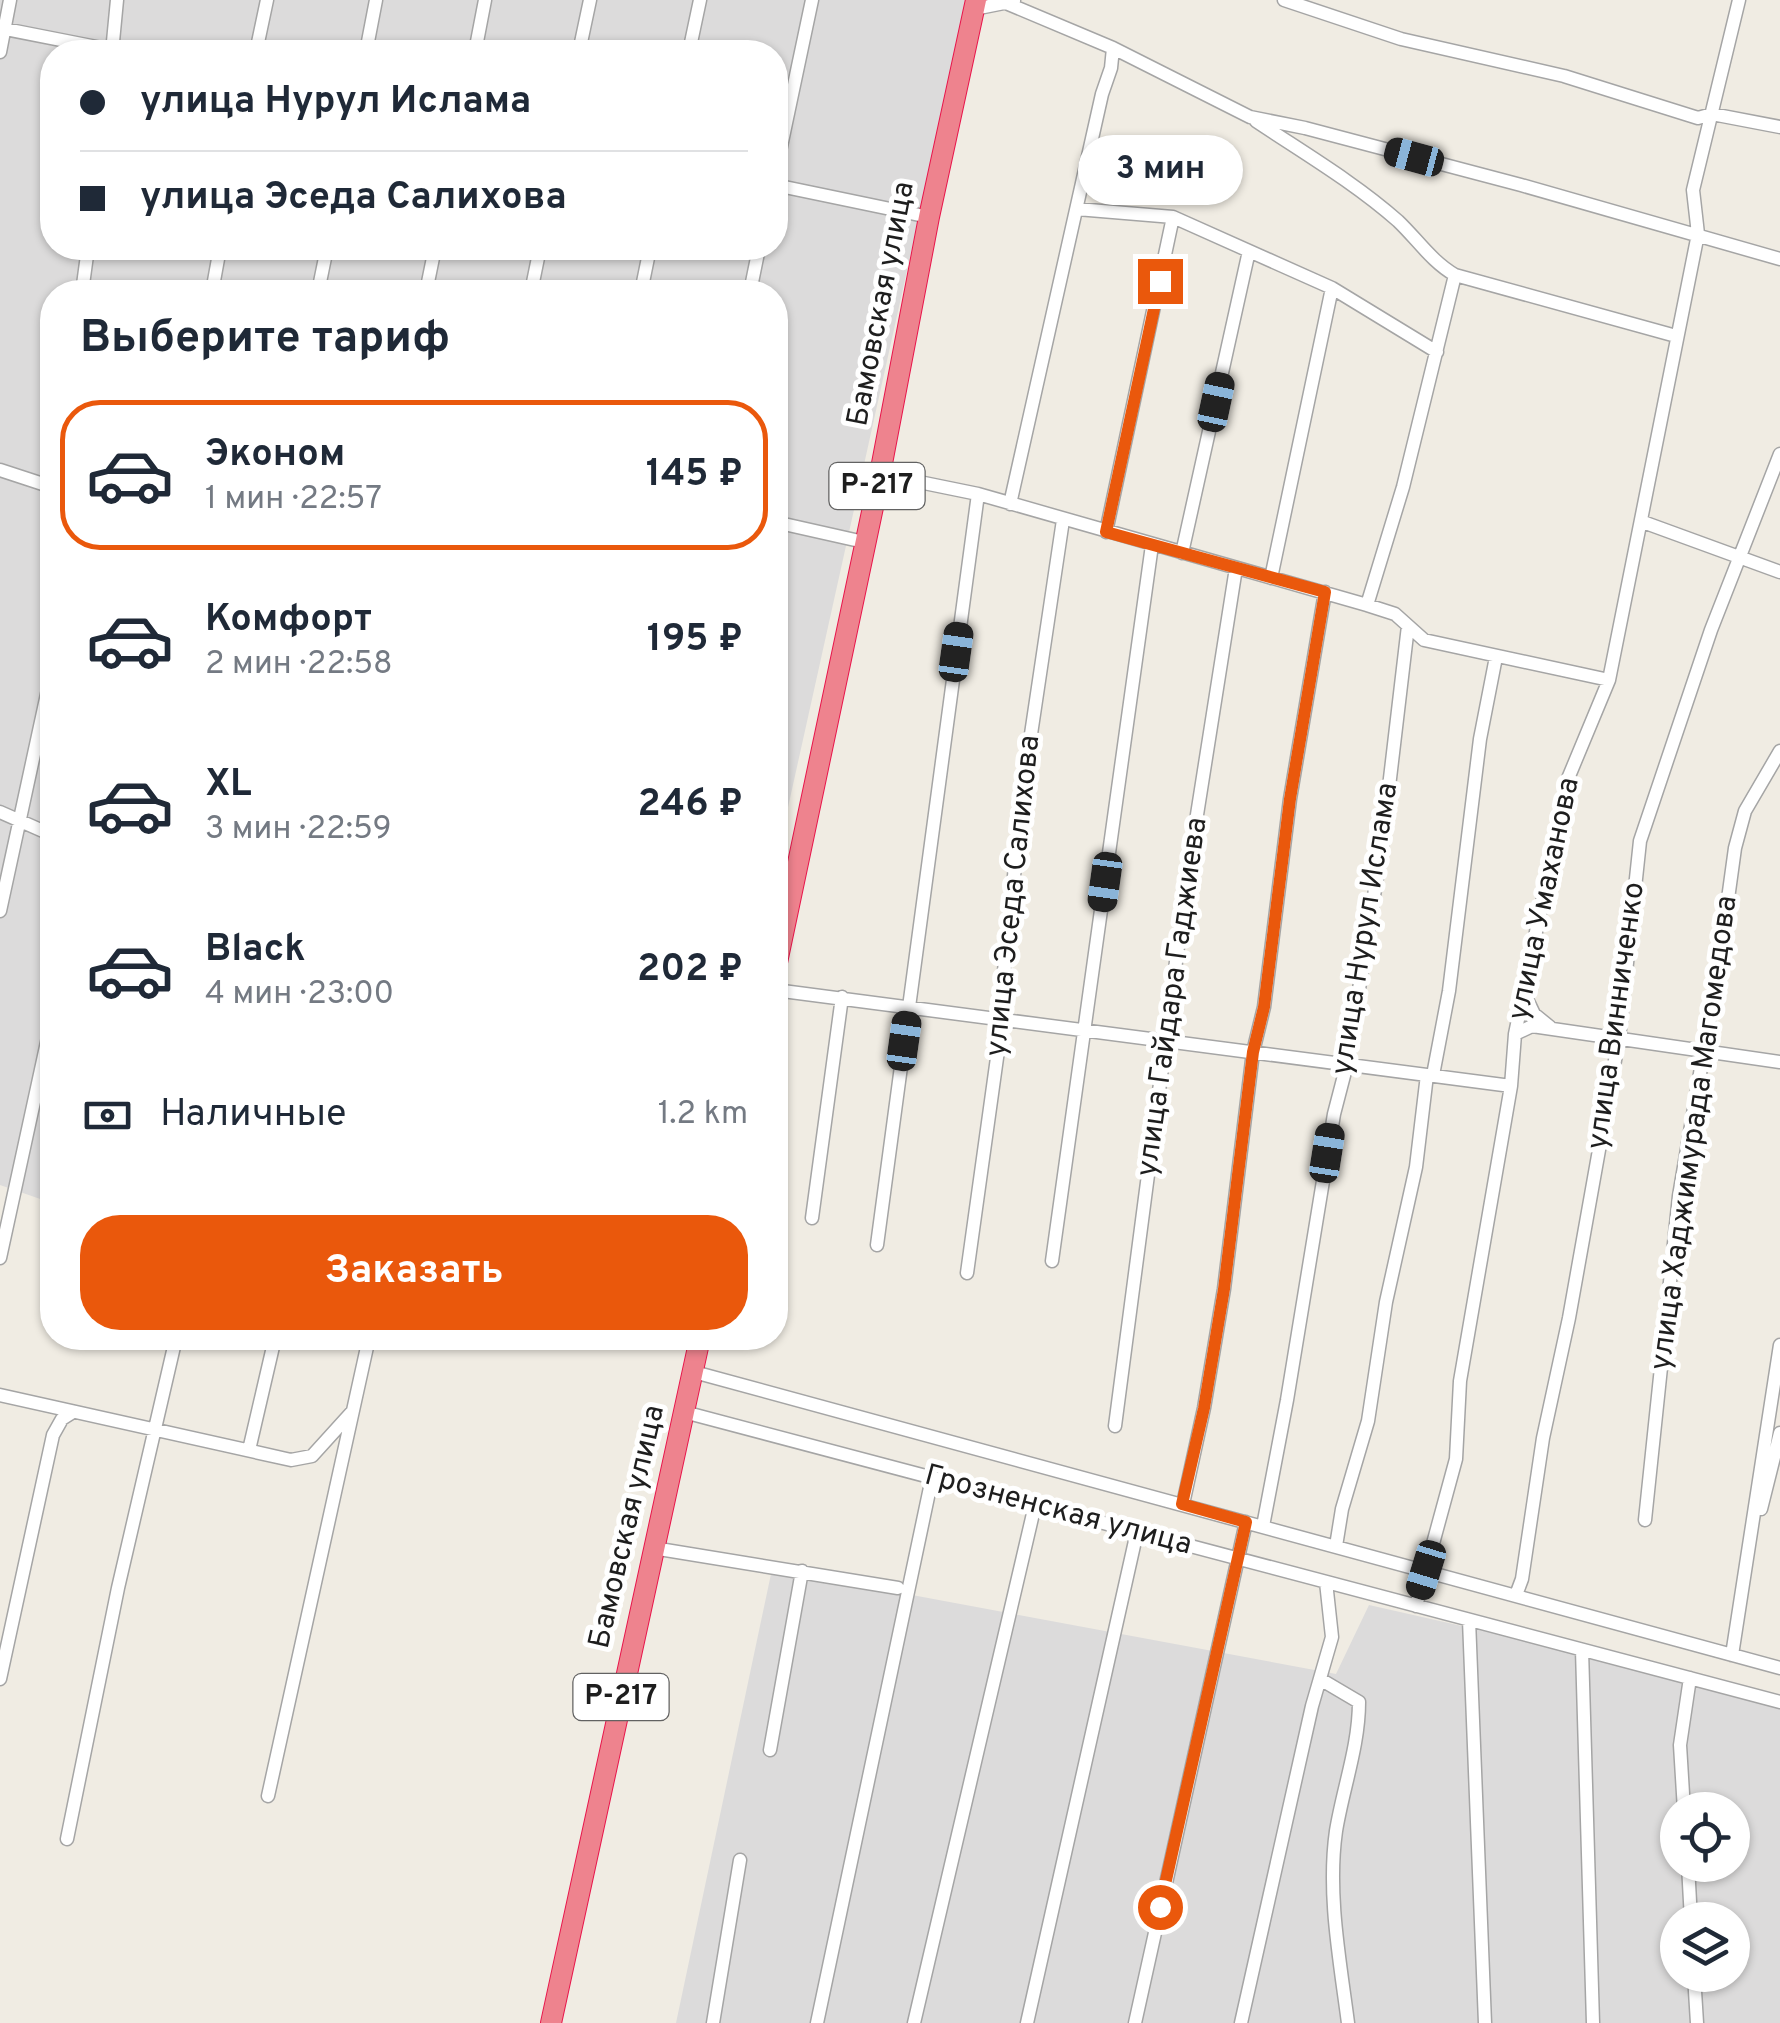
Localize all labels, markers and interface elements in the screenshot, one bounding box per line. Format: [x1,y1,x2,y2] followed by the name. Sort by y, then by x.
[140,78,531,127] text: улица Нурул Ислама
[1381,135,1447,179] car
[1078,136,1242,206] callout: 3 мин
[1116,150,1205,190] text: 3 мин
[140,174,567,223] text: улица Эседа Салихова
[840,179,924,429] street label: Бамовская улица
[1138,259,1183,304] route end
[80,311,450,368] text: Выберите тариф
[1195,370,1237,434] car
[85,430,175,520] icon: car
[205,431,345,480] text: Эконом
[646,451,743,500] text: 145 ₽
[830,463,924,509] road number: Р-217
[205,480,382,520] text: 1 мин · 22:57
[85,595,175,685] icon: car
[205,596,372,645] text: Комфорт
[647,616,743,665] text: 195 ₽
[937,620,975,684] car
[205,645,393,685] text: 2 мин · 22:58
[979,733,1049,1059] street label: улица Эседа Салихова
[85,760,175,850] icon: car
[205,761,252,810] text: XL
[1501,774,1589,1024] street label: улица Умаханова
[1325,780,1407,1078] street label: улица Нурул Ислама
[638,781,743,830] text: 246 ₽
[205,810,392,850] text: 3 мин · 22:59
[1129,815,1217,1179] street label: улица Гайдара Гаджиева
[1086,850,1124,914] car
[1580,880,1654,1152] street label: улица Винниченко
[1643,893,1747,1373] street label: улица Хаджимурада Магомедова
[85,925,175,1015] icon: car
[205,926,305,975] text: Black
[637,946,743,995] text: 202 ₽
[205,975,394,1015] text: 4 мин · 23:00
[885,1009,923,1073] car
[80,1088,135,1143] icon: cash
[160,1091,347,1140] text: Наличные
[658,1095,748,1135] text: 1.2 km
[1307,1121,1347,1185] car
[80,1215,748,1330] button: Заказать
[582,1402,674,1652] street label: Бамовская улица
[920,1458,1196,1564] street label: Грозненская улица
[1403,1537,1449,1603] car
[574,1674,668,1720] road number: Р-217
[1660,1792,1750,1992] map controls
[1660,1792,1750,1882] button: locate
[1138,1885,1183,1930] route start
[1660,1902,1750,1992] button: layers

